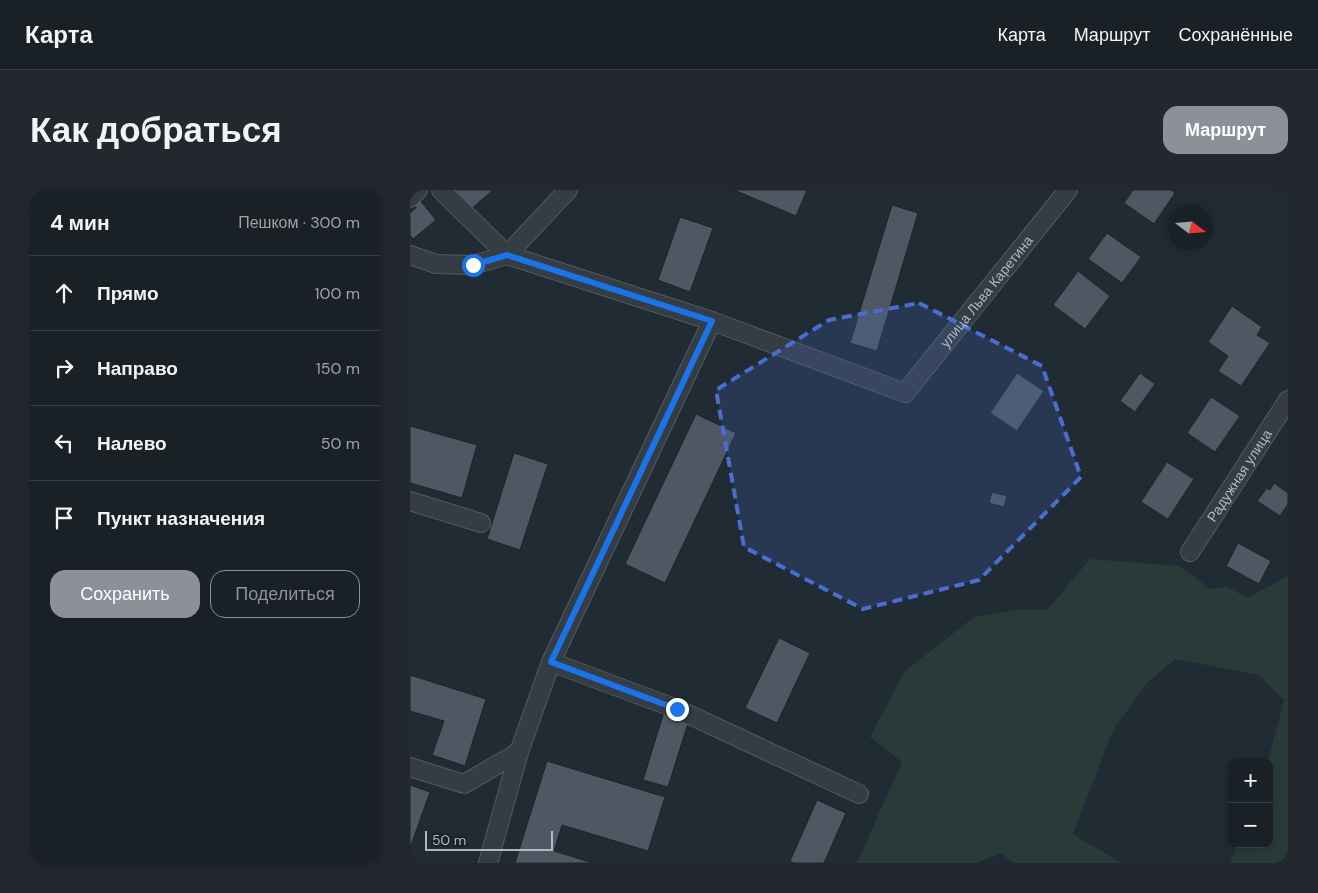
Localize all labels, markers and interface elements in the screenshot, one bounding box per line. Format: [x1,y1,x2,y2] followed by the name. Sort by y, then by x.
[25,19,93,50] text: Карта
[998,23,1046,47] text: Карта
[1074,23,1150,47] text: Маршрут
[1178,23,1293,47] text: Сохранённые
[1163,106,1288,154] button: Маршрут
[30,107,282,153] text: Как добраться
[1168,205,1213,250] north arrow
[50,209,110,237] text: 4 мин
[238,212,360,233] text: Пешком · 300 m
[936,232,1037,351] street label: улица Льва Каретина
[462,254,485,277] route start
[50,279,78,307] icon: ahead
[97,281,159,306] text: Прямо
[315,283,360,304] text: 100 m
[50,354,78,382] icon: right
[97,356,178,381] text: Направо
[316,358,360,379] text: 150 m
[1203,426,1276,525] street label: Радужная улица
[50,429,78,457] icon: left
[97,431,167,456] text: Налево
[321,433,360,454] text: 50 m
[50,504,78,532] icon: arrive
[97,506,265,531] text: Пункт назначения
[50,570,200,618] button: Сохранить
[210,570,360,618] button: Поделиться
[666,698,689,721] route end
[1228,758,1273,848] map controls
[1228,758,1273,803] button: +
[1228,803,1273,848] button: −
[425,828,552,851] scale bar
[432,831,466,849] text: 50 m

